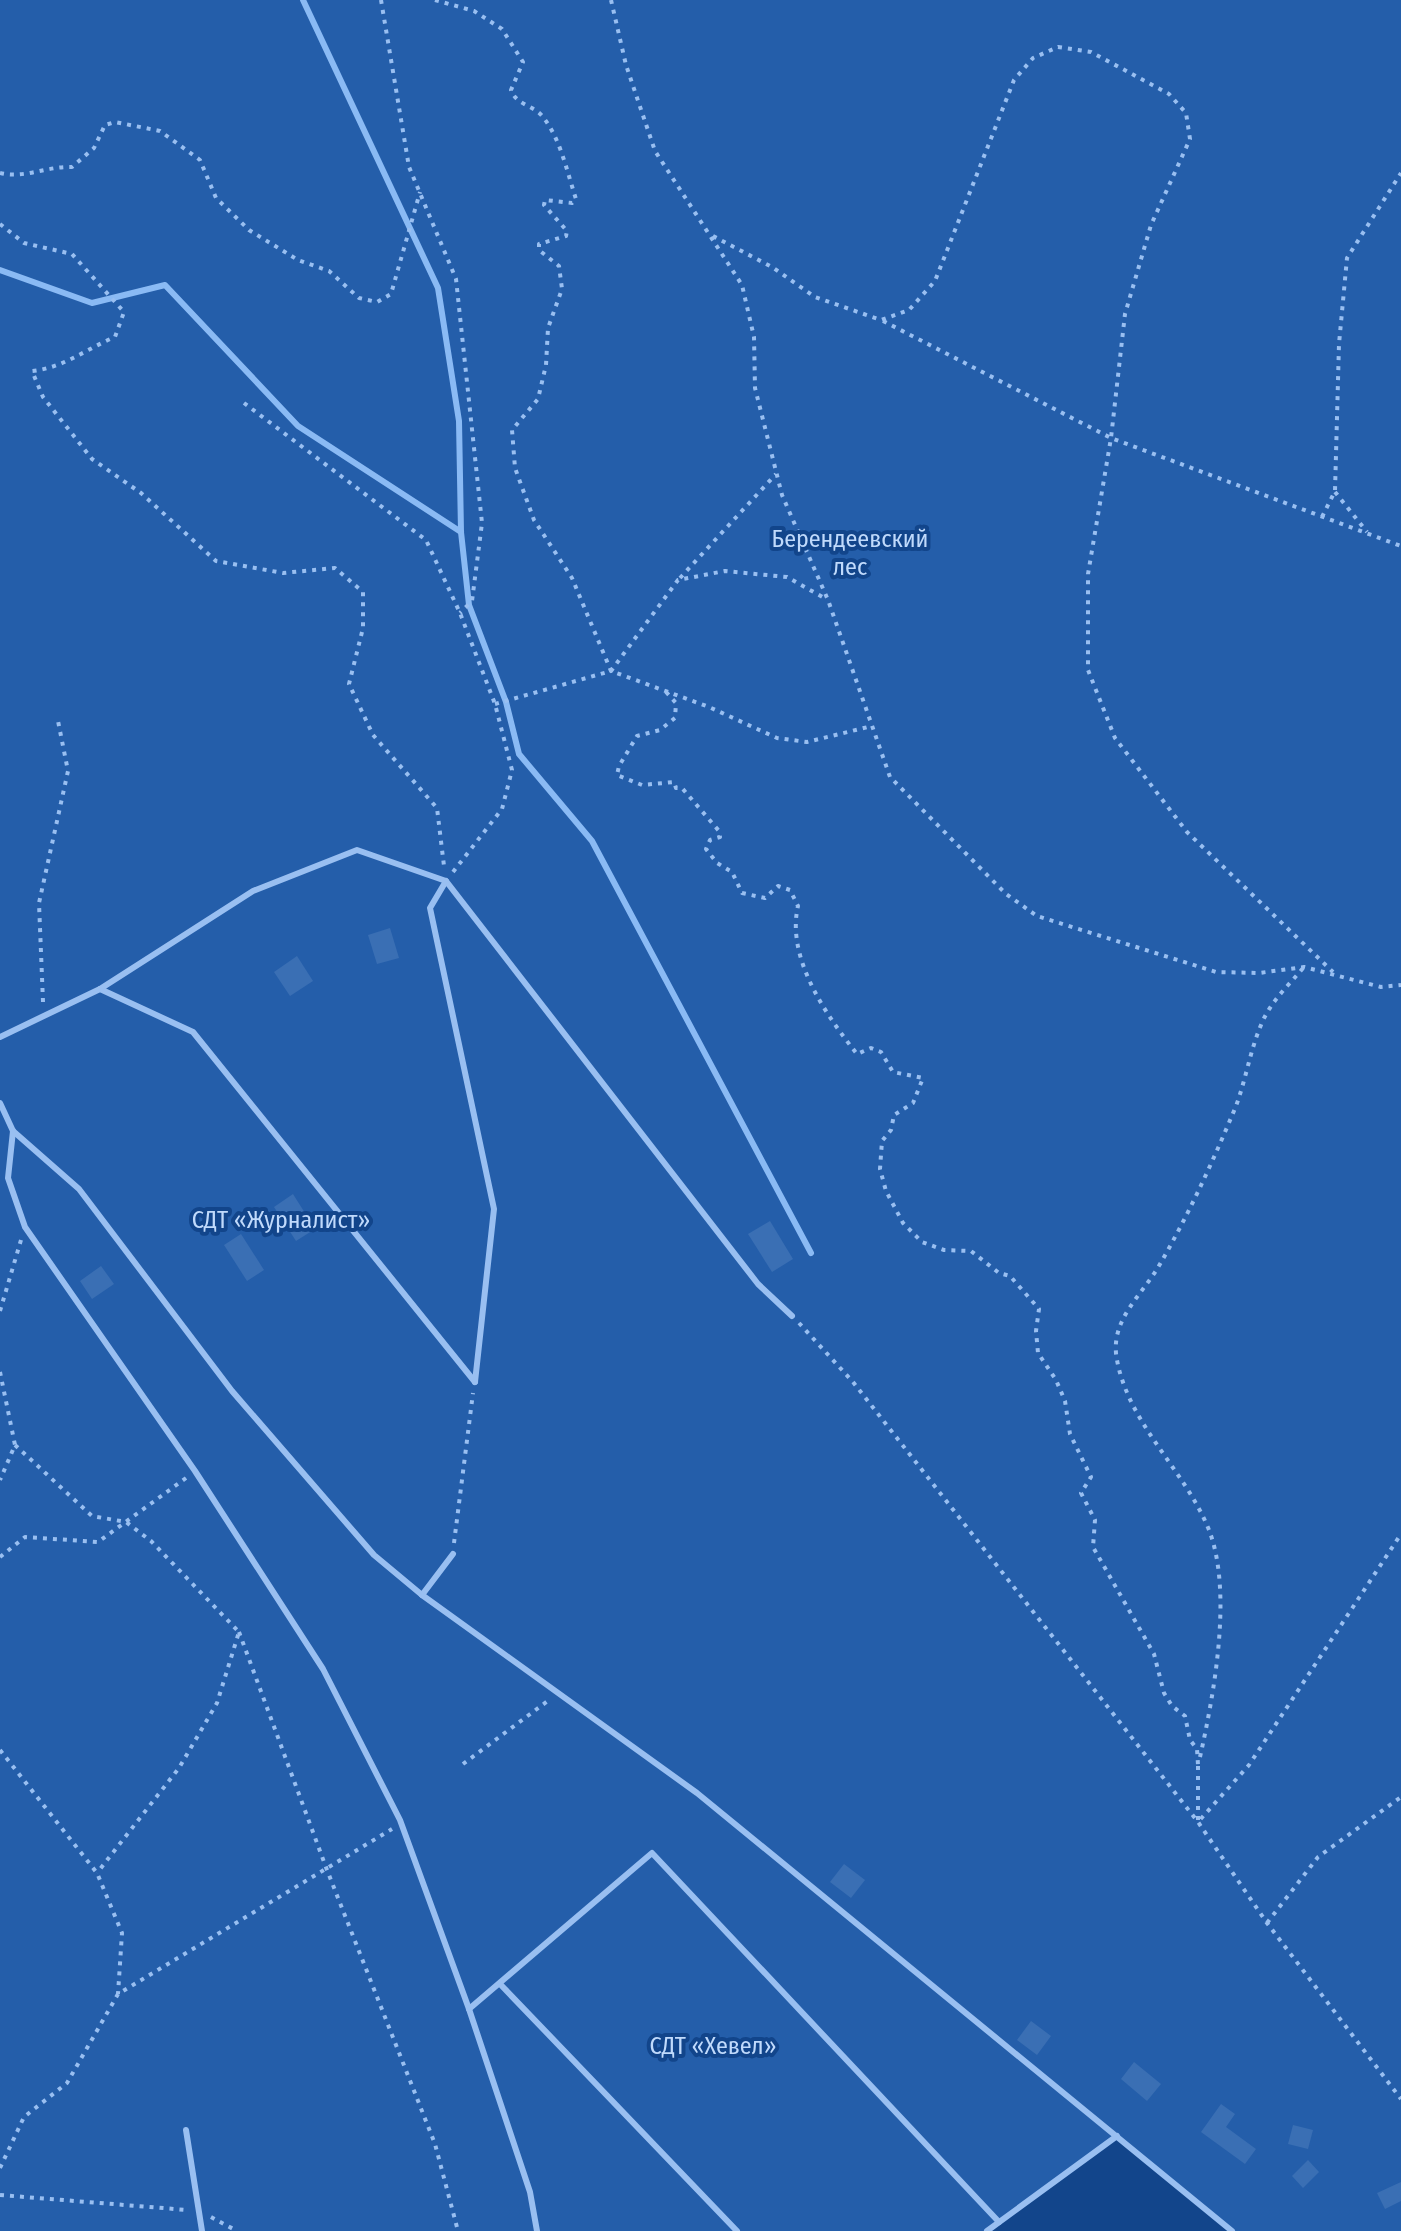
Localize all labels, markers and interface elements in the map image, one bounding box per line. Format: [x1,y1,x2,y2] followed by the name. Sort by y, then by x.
[772,525,928,581] park label: Берендеевский лес
[192,1206,370,1234] park label: СДТ «Журналист»
[650,2032,776,2060] park label: СДТ «Хевел»

